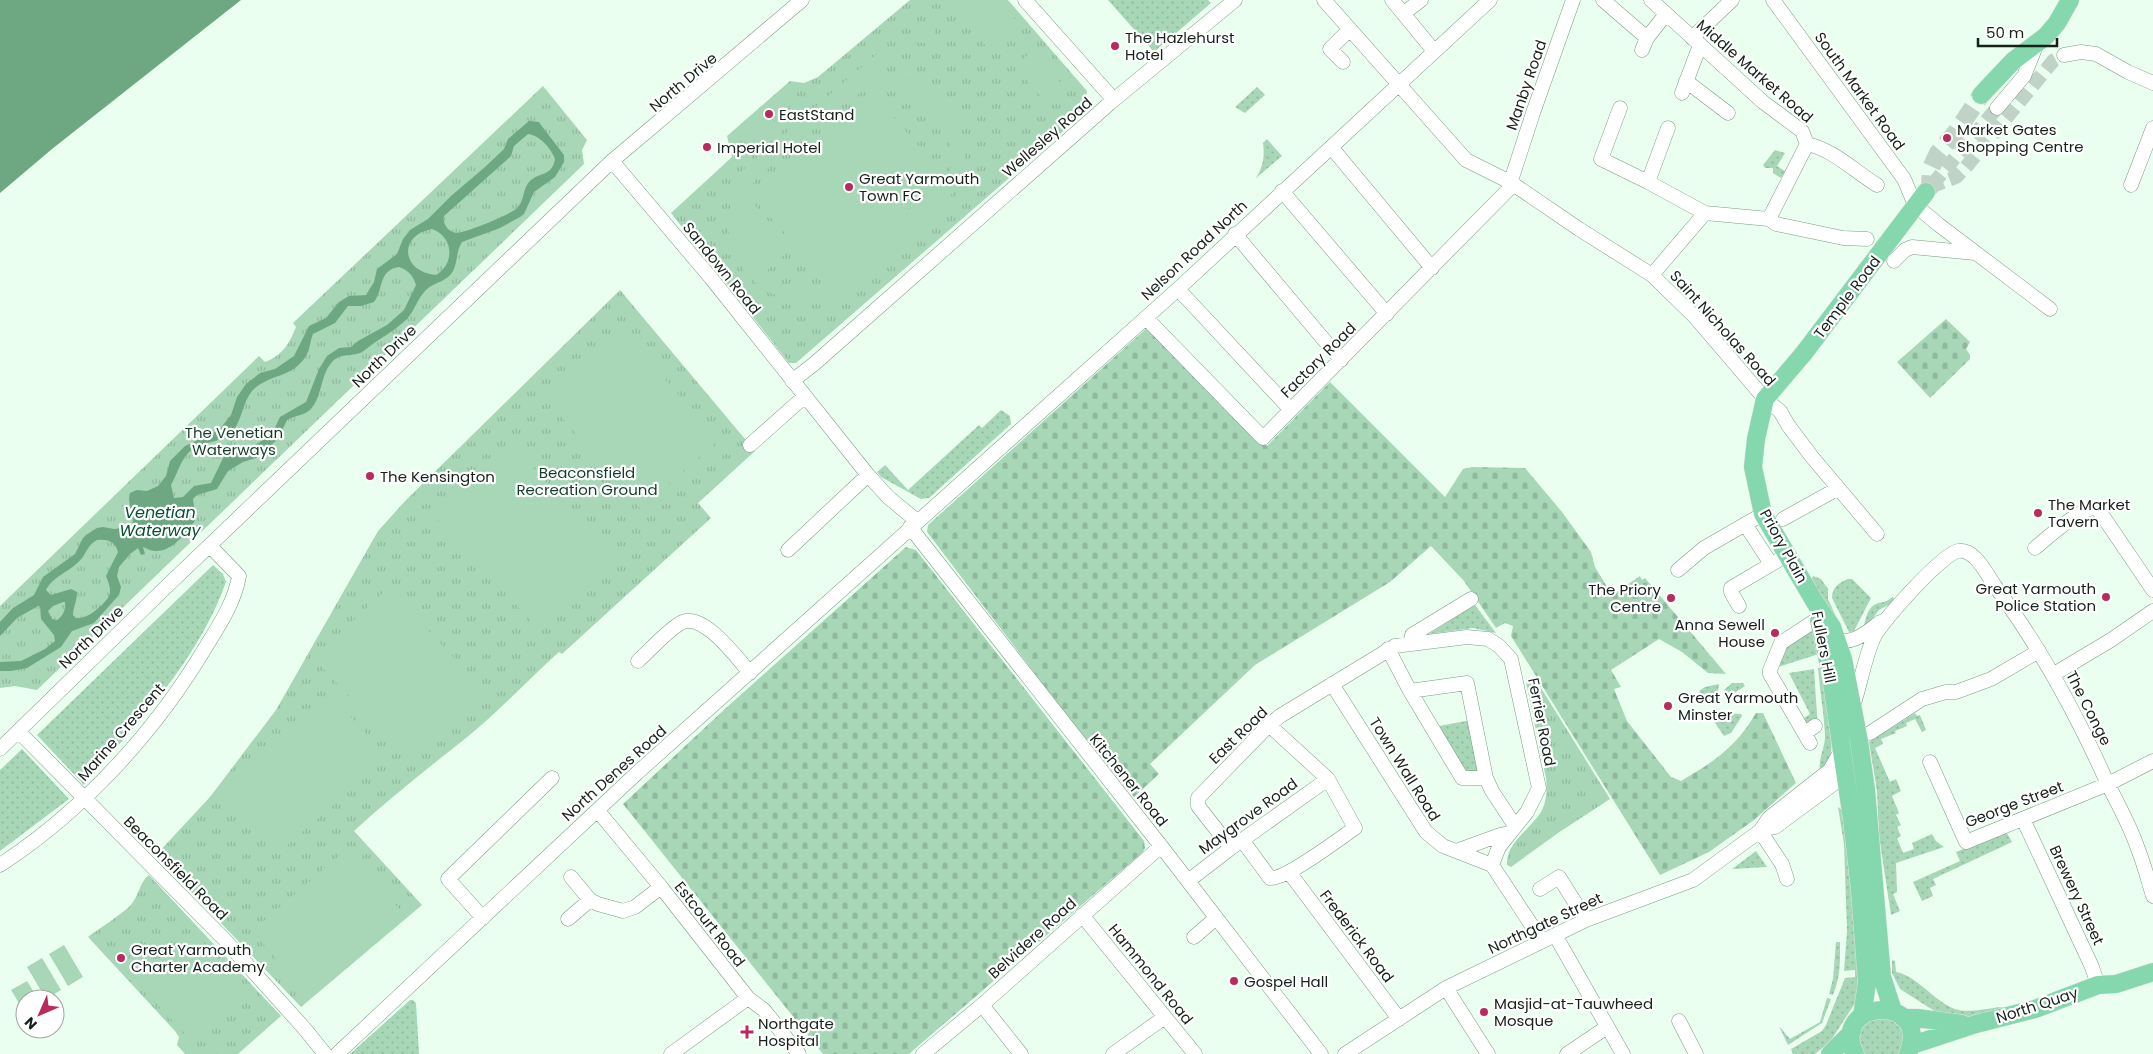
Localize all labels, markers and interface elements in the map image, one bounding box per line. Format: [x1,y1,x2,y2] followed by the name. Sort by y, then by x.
[1692,15,1818,127] street label: Middle Market Road
[1978,15,2057,47] scale bar
[1986,22,2024,43] text: 50 m
[1125,27,1234,65] place label: The Hazlehurst Hotel
[1810,28,1910,154] street label: South Market Road
[1501,37,1551,133] street label: Manby Road
[1109,40,1121,52] marker: The Hazlehurst Hotel
[645,47,721,117] street label: North Drive
[998,92,1096,182] street label: Wellesley Road
[779,104,854,125] place label: EastStand
[763,108,775,120] marker: EastStand
[1957,119,2084,157] place label: Market Gates Shopping Centre
[1941,132,1953,144] marker: Market Gates Shopping Centre
[717,137,821,158] place label: Imperial Hotel
[701,141,713,153] marker: Imperial Hotel
[859,168,979,206] place label: Great Yarmouth Town FC
[843,181,855,193] marker: Great Yarmouth Town FC
[1136,195,1252,305] street label: Nelson Road North
[678,217,766,319] street label: Sandown Road
[1809,251,1885,343] street label: Temple Road
[1665,266,1781,390] street label: Saint Nicholas Road
[1276,318,1360,402] street label: Factory Road
[347,320,421,392] street label: North Drive
[185,422,283,460] park label: The Venetian Waterways
[516,462,658,500] park label: Beaconsfield Recreation Ground
[380,466,495,487] place label: The Kensington
[364,470,376,482] marker: The Kensington
[2048,494,2130,532] place label: The Market Tavern
[119,501,202,542] water label: Venetian Waterway
[1755,505,1813,587] street label: Priory Plain
[2032,507,2044,519] marker: The Market Tavern
[1976,578,2096,616] place label: Great Yarmouth Police Station
[1588,579,1662,617] place label: The Priory Centre
[2100,591,2112,603] marker: Great Yarmouth Police Station
[1665,592,1677,604] marker: The Priory Centre
[54,601,128,673] street label: North Drive
[1807,609,1841,685] street label: Fullers Hill
[1674,614,1765,652] place label: Anna Sewell House
[1769,627,1781,639] marker: Anna Sewell House
[2061,667,2117,749] street label: The Conge
[1523,676,1561,768] street label: Ferrier Road
[73,679,169,785] street label: Marine Crescent
[1678,687,1798,725] place label: Great Yarmouth Minster
[1662,700,1674,712] marker: Great Yarmouth Minster
[1204,702,1272,768] street label: East Road
[1365,713,1445,825] street label: Town Wall Road
[557,720,671,826] street label: North Denes Road
[1085,729,1173,831] street label: Kitchener Road
[1194,773,1302,859] street label: Maygrove Road
[1962,776,2066,832] street label: George Street
[119,811,233,925] street label: Beaconsfield Road
[2045,842,2109,948] street label: Brewery Street
[670,877,750,971] street label: Estcourt Road
[1315,885,1399,987] street label: Frederick Road
[1484,887,1606,959] street label: Northgate Street
[983,893,1081,983] street label: Belvidere Road
[1104,919,1198,1029] street label: Hammond Road
[131,939,266,977] place label: Great Yarmouth Charter Academy
[115,952,127,964] marker: Great Yarmouth Charter Academy
[1244,971,1328,992] place label: Gospel Hall
[1228,975,1240,987] marker: Gospel Hall
[1993,982,2081,1028] street label: North Quay
[15,989,65,1039] north arrow
[1494,993,1653,1031] place label: Masjid-at-Tauwheed Mosque
[1478,1006,1490,1018] marker: Masjid-at-Tauwheed Mosque
[20,1012,42,1034] text: N
[758,1013,834,1051] place label: Northgate Hospital
[740,1025,754,1039] marker: Northgate Hospital

